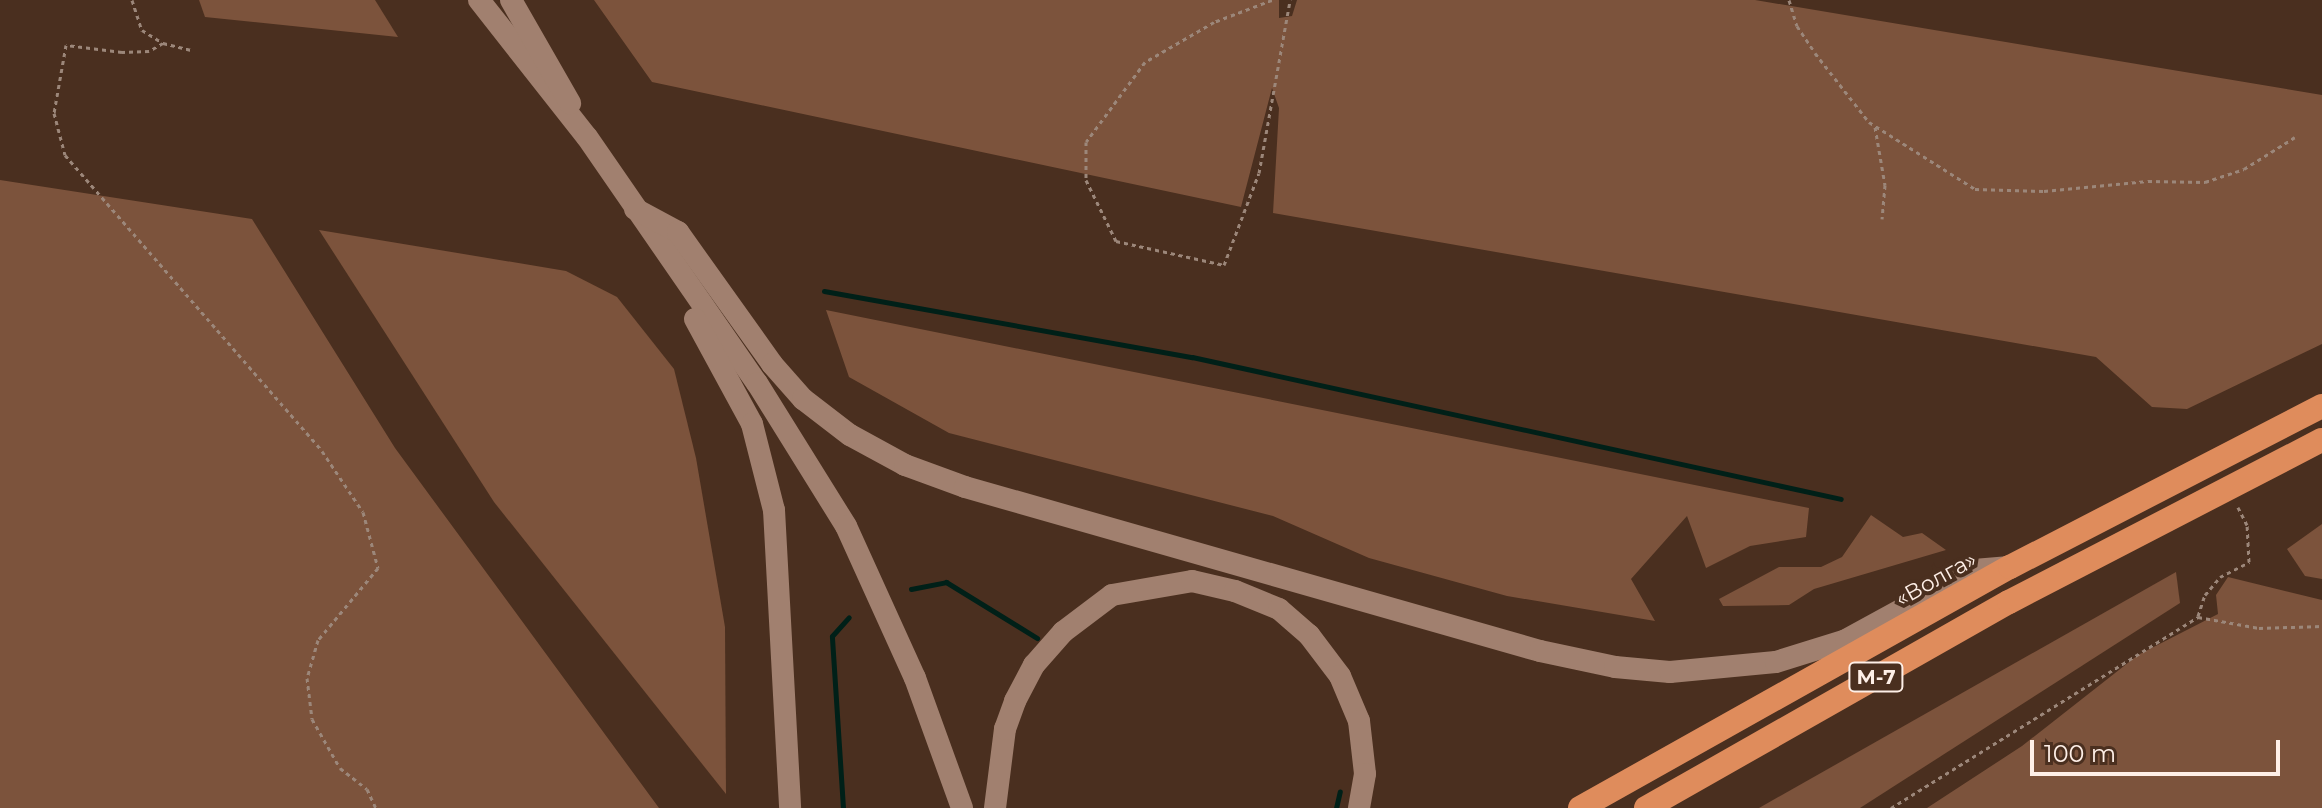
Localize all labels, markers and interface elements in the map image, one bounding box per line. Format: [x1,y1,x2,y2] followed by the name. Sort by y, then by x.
[1891,546,1981,612] street label: «Волга»
[1848,661,1904,693] road number: М-7
[2034,724,2284,774] scale bar
[2044,739,2116,768] text: 100 m

